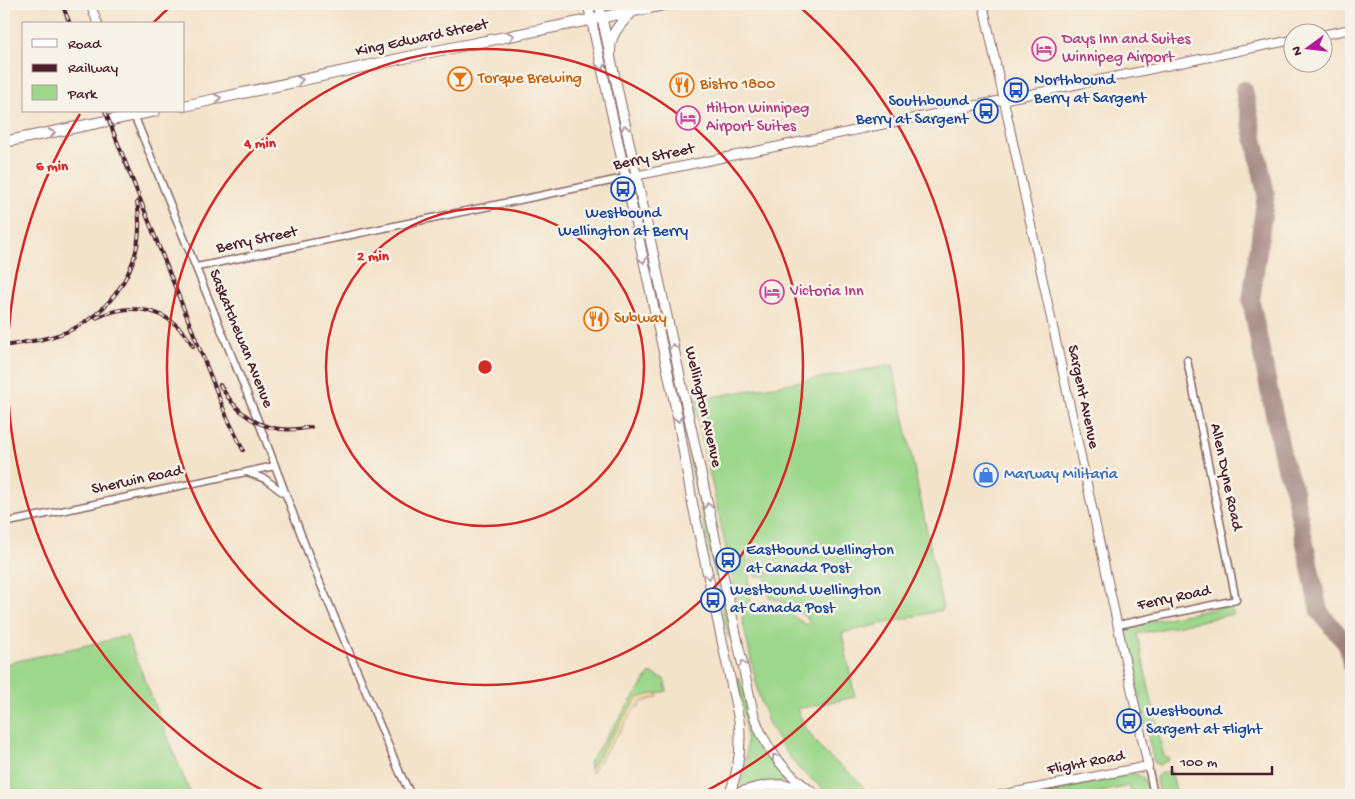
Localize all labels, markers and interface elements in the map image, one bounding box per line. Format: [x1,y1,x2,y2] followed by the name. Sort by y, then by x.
[354,15,491,62] street label: King Edward Street
[22,22,185,112] legend
[1282,22,1332,72] north arrow
[506,31,515,42] one-way arrow
[1061,31,1192,68] place label: Days Inn and Suites Winnipeg Airport
[68,36,102,54] text: Road
[1031,36,1057,62] hotel icon: Days Inn and Suites Winnipeg Airport
[1288,44,1307,57] text: N
[68,60,119,78] text: Railway
[596,63,606,71] one-way arrow
[447,66,473,92] bar icon: Torque Brewing
[477,70,582,89] place label: Torque Brewing
[669,72,695,98] restaurant icon: Bistro 1800
[1033,72,1148,109] place label: Northbound Berry at Sargent
[296,75,305,86] one-way arrow
[699,76,775,95] place label: Bistro 1800
[1003,77,1029,103] bus stop icon: Northbound Berry at Sargent
[67,86,98,104] text: Park
[214,93,223,104] one-way arrow
[855,93,970,130] place label: Southbound Berry at Sargent
[973,98,999,124] bus stop icon: Southbound Berry at Sargent
[706,100,809,137] place label: Hilton Winnipeg Airport Suites
[675,105,701,131] hotel icon: Hilton Winnipeg Airport Suites
[621,124,631,133] one-way arrow
[47,128,56,138] one-way arrow
[243,135,277,153] text: 4 min
[611,140,698,176] street label: Berry Street
[36,158,69,176] text: 6 min
[610,176,636,202] bus stop icon: Westbound Wellington at Berry
[558,205,688,242] place label: Westbound Wellington at Berry
[214,223,301,259] street label: Berry Street
[357,248,390,266] text: 2 min
[637,256,648,265] one-way arrow
[204,267,277,412] street label: Saskatchewan Avenue
[759,279,785,305] hotel icon: Victoria Inn
[789,283,864,302] place label: Victoria Inn
[583,306,609,332] restaurant icon: Subway
[614,310,667,329] place label: Subway
[668,343,679,351] one-way arrow
[1062,343,1102,451] street label: Sargent Avenue
[679,345,725,470] street label: Wellington Avenue
[476,358,494,376] centre of rings
[672,414,682,423] one-way arrow
[1204,422,1246,534] street label: Allen Dyne Road
[90,462,186,500] street label: Sherwin Road
[973,462,999,488] shop icon: Marway Militaria
[1004,466,1119,485] place label: Marway Militaria
[704,501,714,510] one-way arrow
[746,542,894,579] place label: Eastbound Wellington at Canada Post
[715,547,741,573] bus stop icon: Eastbound Wellington at Canada Post
[703,572,713,581] one-way arrow
[730,582,881,619] place label: Westbound Wellington at Canada Post
[1135,582,1214,616] street label: Ferry Road
[700,587,726,613] bus stop icon: Westbound Wellington at Canada Post
[738,660,749,669] one-way arrow
[1146,703,1263,740] place label: Westbound Sargent at Flight
[1116,708,1142,734] bus stop icon: Westbound Sargent at Flight
[1172,744,1272,776] scale bar
[1045,747,1128,781] street label: Flight Road
[772,753,781,763] one-way arrow
[1179,754,1218,772] text: 100 m

